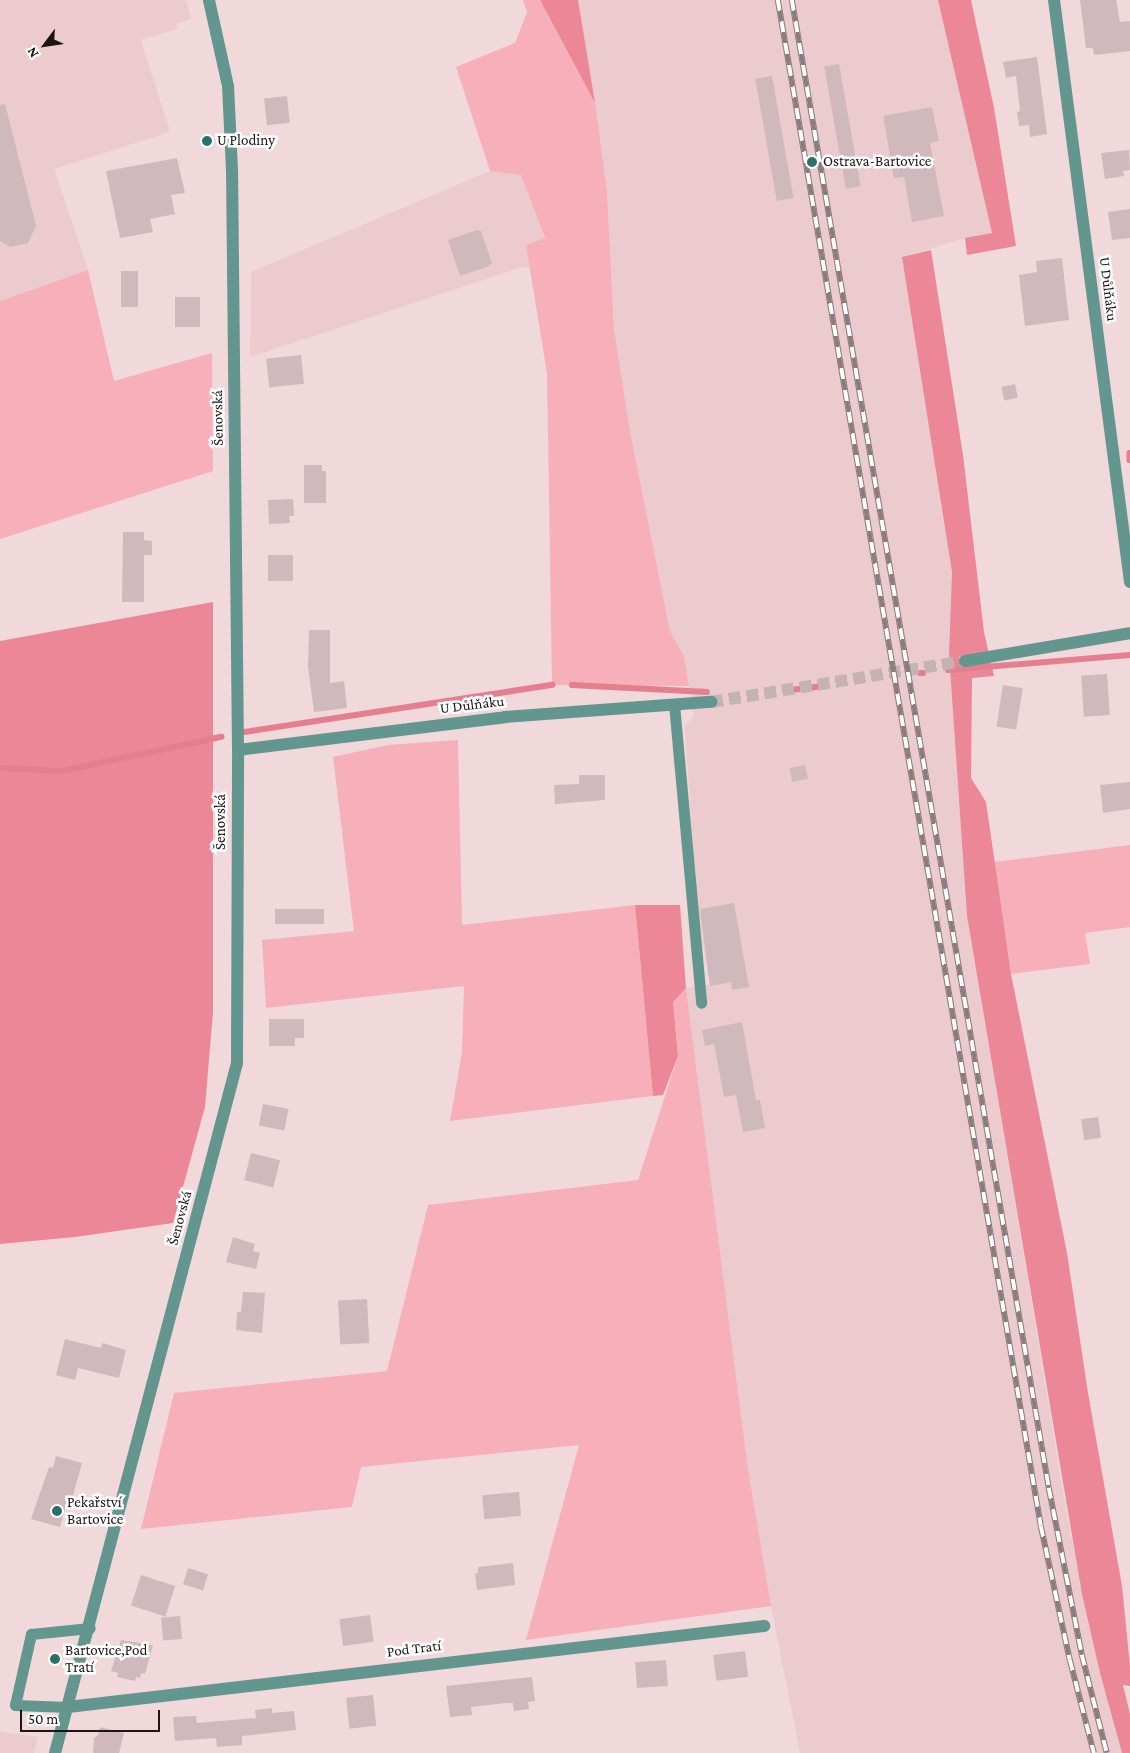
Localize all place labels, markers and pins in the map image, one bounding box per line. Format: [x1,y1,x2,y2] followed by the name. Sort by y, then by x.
[217,132,275,150] place label: U Plodiny
[201,135,213,147] marker: U Plodiny
[823,153,931,171] place label: Ostrava-Bartovice
[805,155,819,169] marker: Ostrava-Bartovice
[67,1493,123,1528] place label: Pekařství Bartovice
[51,1505,63,1517] marker: Pekařství Bartovice
[65,1641,147,1676] place label: Bartovice,Pod Tratí
[49,1653,61,1665] marker: Bartovice,Pod Tratí

